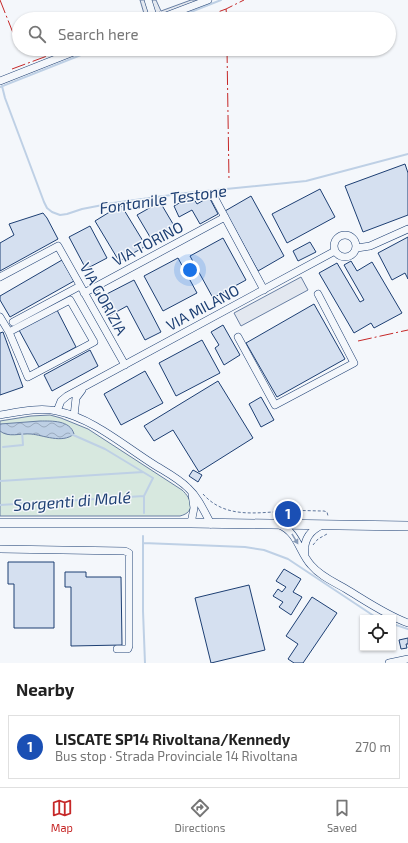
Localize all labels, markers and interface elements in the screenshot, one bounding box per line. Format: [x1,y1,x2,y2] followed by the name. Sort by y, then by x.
[12,12,396,56] search box
[26,23,48,45] icon: search
[58,25,139,43] text: Search here
[98,180,228,217] water label: Fontanile Testone
[109,217,186,269] street label: VIA TORINO
[77,259,131,338] street label: VIA GORIZIA
[180,260,200,280] your location
[163,280,242,334] street label: VIA MILANO
[13,487,132,514] water label: Sorgenti di Malé
[275,499,301,529] pin: 1
[291,534,299,544] one-way arrow
[360,615,396,651] map controls
[360,615,396,651] button: locate
[16,679,74,699] text: Nearby
[55,730,290,748] text: LISCATE SP14 Rivoltana/Kennedy
[27,739,33,755] text: 1
[355,739,391,755] text: 270 m
[55,748,298,764] text: Bus stop · Strada Provinciale 14 Rivoltana
[51,797,73,834] tab: Map
[175,797,225,834] tab: Directions
[327,797,357,834] tab: Saved

